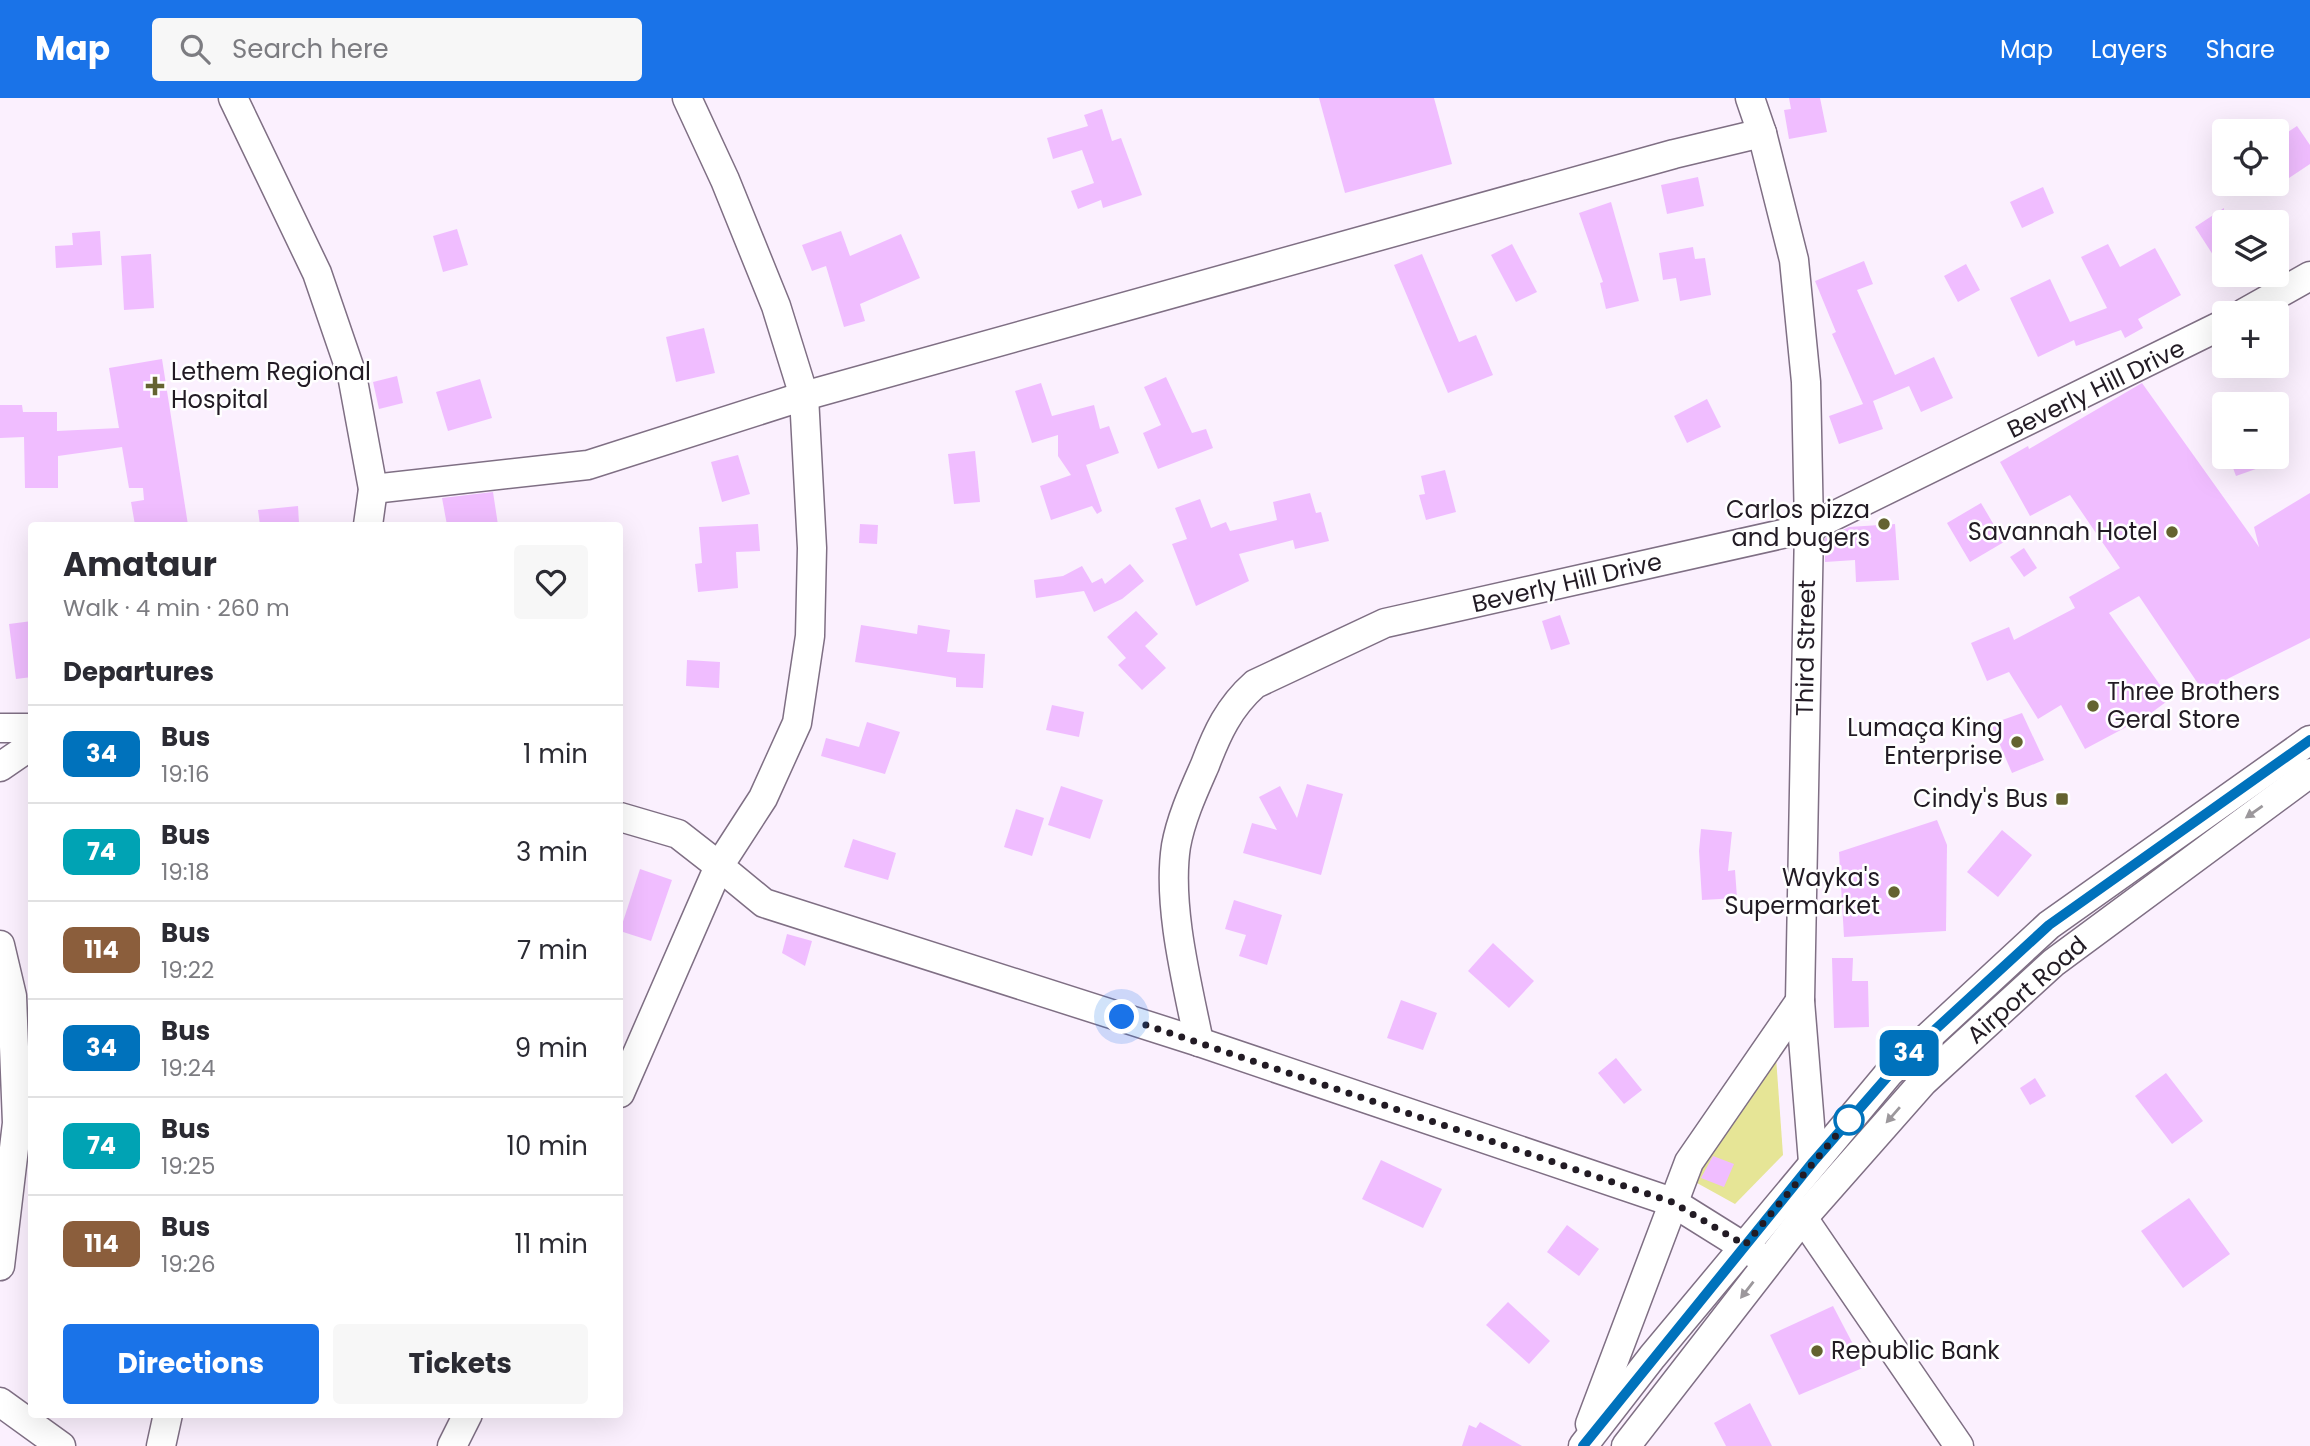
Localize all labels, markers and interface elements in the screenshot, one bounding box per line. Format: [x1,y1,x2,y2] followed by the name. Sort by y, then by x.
[152,18,642,81] search box
[35,25,110,72] text: Map
[176,30,214,68] icon: search
[232,31,389,67] text: Search here
[2000,33,2053,66] text: Map
[2091,33,2167,66] text: Layers
[2205,33,2275,66] text: Share
[2212,119,2289,469] map controls
[2212,119,2289,196] button: locate
[2212,210,2289,287] button: layers
[2212,301,2289,378] button: +
[2002,331,2190,446] street label: Beverly Hill Drive
[171,355,371,416] place label: Lethem Regional Hospital
[145,376,165,396] marker: Lethem Regional Hospital
[2212,392,2289,469] button: −
[1726,493,1870,554] place label: Carlos pizza and bugers
[1968,515,2158,548] place label: Savannah Hotel
[1876,516,1892,532] marker: Carlos pizza and bugers
[2164,524,2180,540] marker: Savannah Hotel
[63,541,217,588] text: Amataur
[514,545,588,619] button: heart
[1469,545,1665,620] street label: Beverly Hill Drive
[1788,580,1823,716] street label: Third Street
[63,592,290,624] text: Walk · 4 min · 260 m
[63,654,214,690] text: Departures
[2107,675,2280,736] place label: Three Brothers Geral Store
[2085,698,2101,714] marker: Three Brothers Geral Store
[1847,711,2003,772] place label: Lumaça King Enterprise
[161,719,210,755] text: Bus
[2009,734,2025,750] marker: Lumaça King Enterprise
[523,736,588,772] text: 1 min
[86,737,117,770] text: 34
[161,758,210,790] text: 19:16
[1913,782,2048,815] place label: Cindy's Bus
[2054,791,2070,807] marker: Cindy's Bus
[2245,805,2263,819] one-way arrow
[161,817,210,853] text: Bus
[516,834,588,870] text: 3 min
[87,835,116,868] text: 74
[161,856,210,888] text: 19:18
[1725,861,1880,922] place label: Wayka's Supermarket
[1886,884,1902,900] marker: Wayka's Supermarket
[161,915,210,951] text: Bus
[1960,928,2094,1051] street label: Airport Road
[517,932,588,968] text: 7 min
[84,933,119,966] text: 114
[161,954,214,986] text: 19:22
[1104,999,1139,1034] your location
[161,1013,210,1049] text: Bus
[515,1030,588,1066] text: 9 min
[1878,1030,1940,1076] line badge: 34
[86,1031,117,1064] text: 34
[1894,1036,1924,1069] text: 34
[161,1052,215,1084] text: 19:24
[1834,1105,1864,1135] unlabelled marker
[1885,1106,1901,1124] one-way arrow
[161,1111,210,1147] text: Bus
[507,1128,588,1164] text: 10 min
[87,1129,116,1162] text: 74
[161,1150,215,1182] text: 19:25
[161,1209,210,1245] text: Bus
[515,1226,588,1262] text: 11 min
[84,1227,119,1260] text: 114
[161,1248,216,1280] text: 19:26
[1739,1280,1754,1298] one-way arrow
[63,1324,319,1404] button: Directions
[333,1324,588,1404] button: Tickets
[1831,1334,2000,1367] place label: Republic Bank
[1809,1343,1825,1359] marker: Republic Bank

